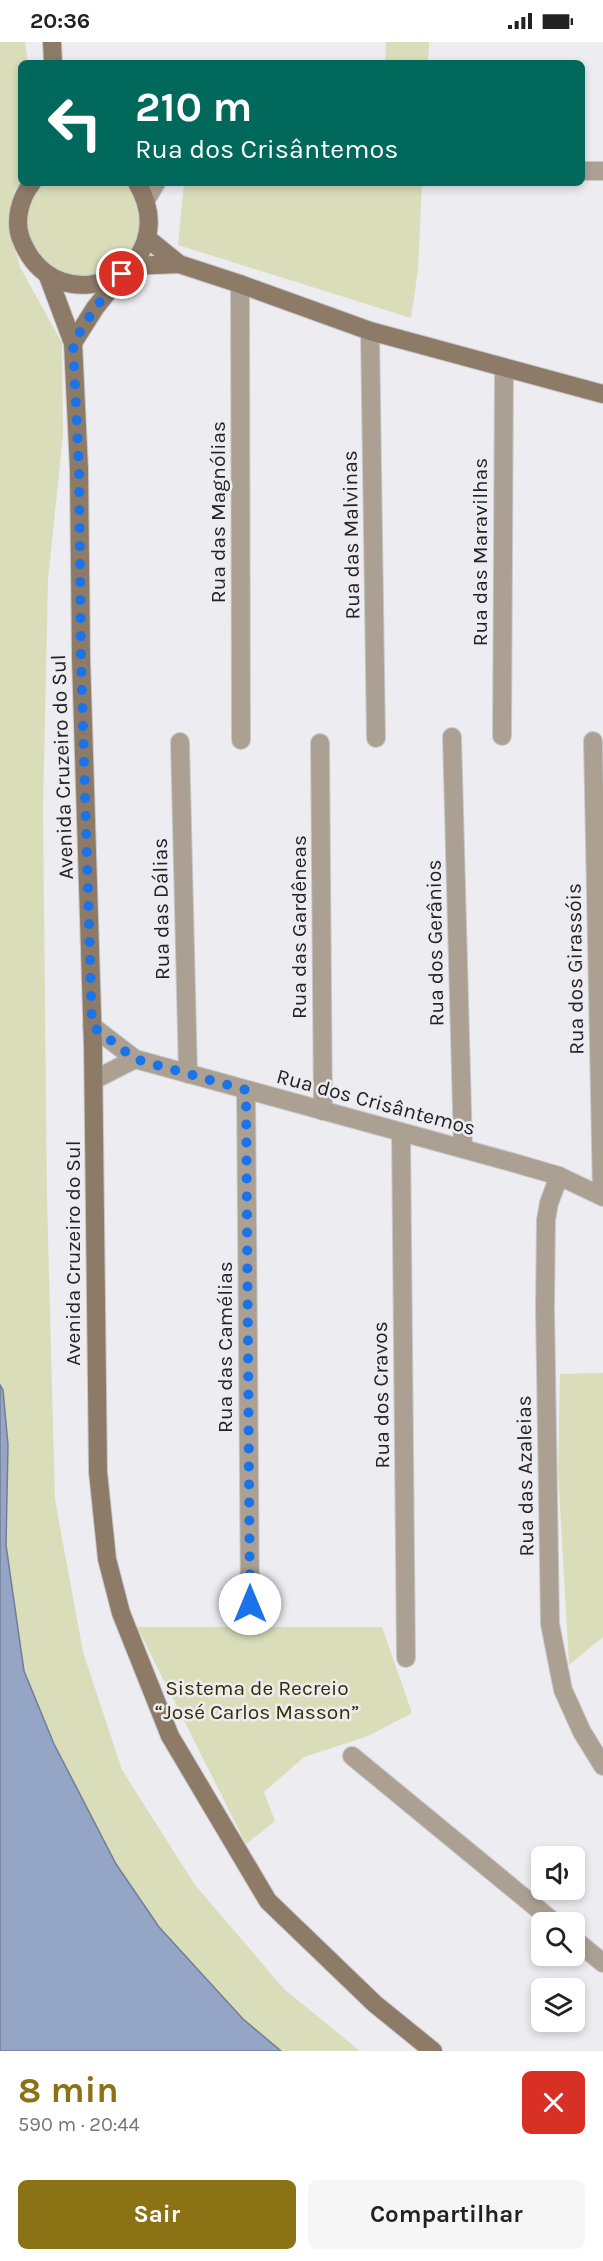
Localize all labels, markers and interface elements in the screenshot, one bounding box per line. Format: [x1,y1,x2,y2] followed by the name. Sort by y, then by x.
[30,8,90,34] text: 20:36
[135,82,252,132] text: 210 m
[36,84,114,162] icon: left
[135,133,398,165] text: Rua dos Crisântemos
[96,248,147,299] pin
[105,257,138,290] icon: arrive
[206,421,230,603] street label: Rua das Magnólias
[338,450,364,620] street label: Rua das Malvinas
[468,458,492,646] street label: Rua das Maravilhas
[46,654,78,880] street label: Avenida Cruzeiro do Sul
[287,835,311,1019] street label: Rua das Gardêneas
[148,838,174,980] street label: Rua das Dálias
[422,859,448,1027] street label: Rua dos Gerânios
[562,883,588,1055] street label: Rua dos Girassóis
[274,1064,478,1140] street label: Rua dos Crisântemos
[61,1140,85,1366] street label: Avenida Cruzeiro do Sul
[213,1261,237,1433] street label: Rua das Camélias
[368,1321,394,1469] street label: Rua dos Cravos
[512,1395,538,1557] street label: Rua das Azaleias
[218,1572,282,1636] position arrow
[155,1676,359,1724] park label: Sistema de Recreio “José Carlos Masson”
[531,1846,585,2032] map controls
[531,1846,585,1900] button: sound
[531,1912,585,1966] button: search
[531,1978,585,2032] button: layers
[18,2069,119,2111] text: 8 min
[522,2071,585,2134] button: close
[18,2113,140,2136] text: 590 m · 20:44
[18,2180,296,2249] button: Sair
[308,2180,585,2249] button: Compartilhar

